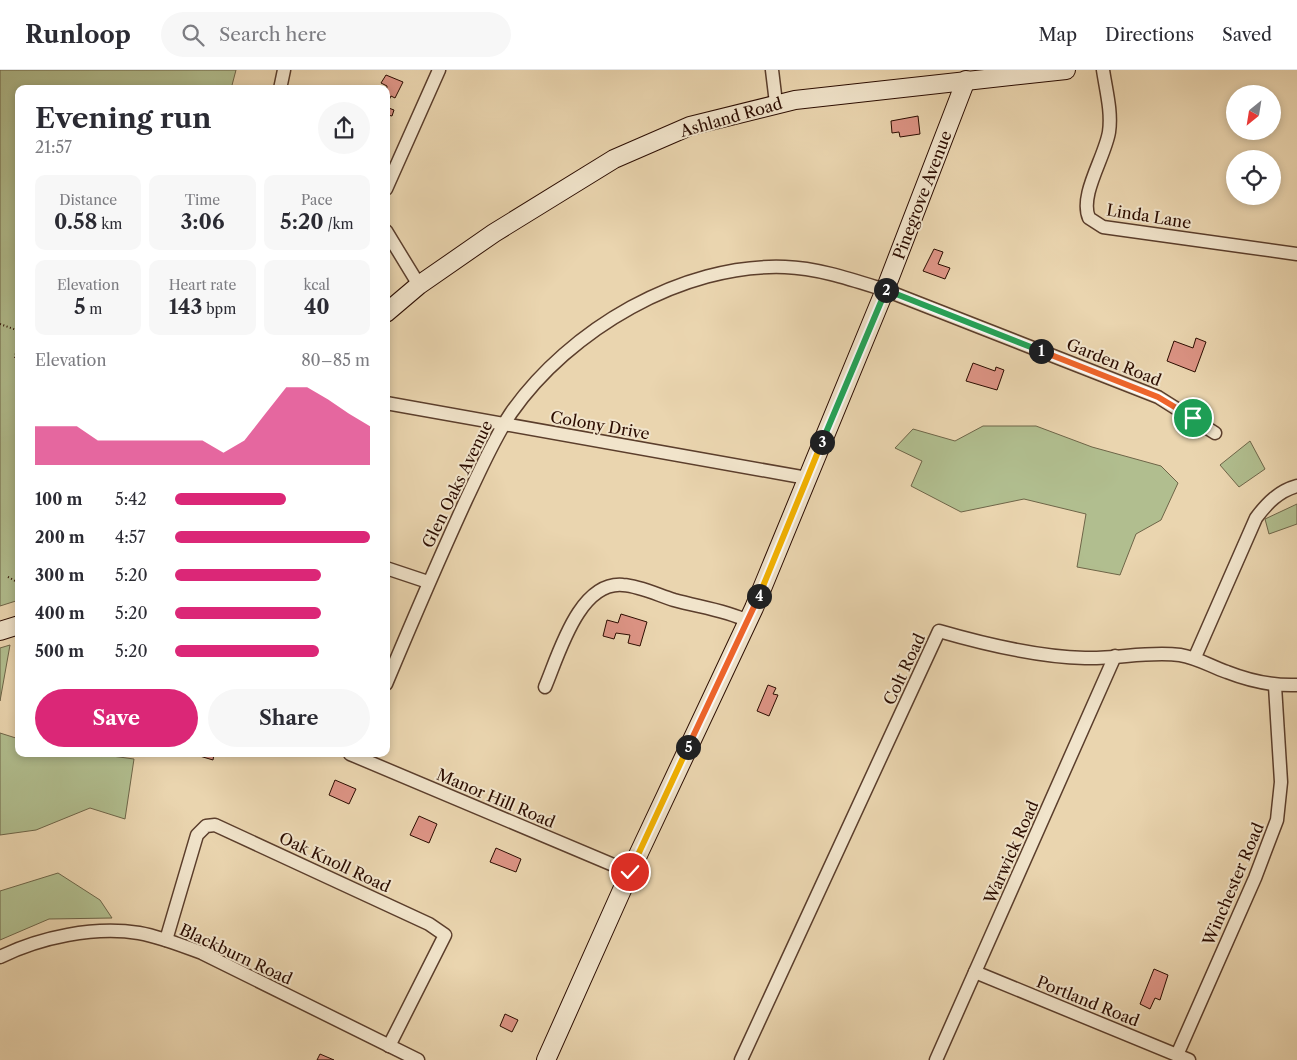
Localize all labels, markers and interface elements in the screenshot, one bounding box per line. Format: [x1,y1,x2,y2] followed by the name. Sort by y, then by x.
[161,12,511,57] search box
[25,20,131,49] text: Runloop
[179,21,207,49] icon: search
[219,23,327,46] text: Search here
[1038,24,1077,46] text: Map
[1105,24,1194,46] text: Directions
[1222,24,1272,46] text: Saved
[1226,85,1281,140] north arrow
[1226,85,1281,205] map controls
[677,93,785,141] street label: Ashland Road
[35,101,211,135] text: Evening run
[318,102,370,154] button: share
[888,128,956,262] street label: Pinegrove Avenue
[35,137,72,157] text: 21:57
[1226,150,1281,205] button: locate
[59,191,117,209] text: Distance
[185,191,220,209] text: Time
[301,191,333,209] text: Pace
[1105,199,1193,233] street label: Linda Lane
[54,209,97,234] text: 0.58
[180,209,225,234] text: 3:06
[280,209,324,234] text: 5:20
[97,215,122,233] text: km
[324,215,354,233] text: /km
[57,276,119,294] text: Elevation
[169,276,236,294] text: Heart rate
[304,276,330,294] text: kcal
[874,278,898,302] pin: 2
[882,281,891,299] text: 2
[74,294,86,319] text: 5
[169,294,202,319] text: 143
[304,294,330,319] text: 40
[86,300,102,318] text: m
[202,300,236,318] text: bpm
[1064,334,1165,390] street label: Garden Road
[1028,338,1054,364] pin: 1
[1038,342,1045,360] text: 1
[35,350,106,370] text: Elevation
[301,350,370,370] text: 80–85 m
[1172,397,1214,439] pin
[1179,404,1207,432] icon: arrive
[549,406,651,444] street label: Colony Drive
[417,417,497,551] street label: Glen Oaks Avenue
[810,430,834,454] pin: 3
[819,433,826,451] text: 3
[35,489,82,509] text: 100 m
[115,489,147,509] text: 5:42
[35,527,85,547] text: 200 m
[115,527,145,547] text: 4:57
[35,565,84,585] text: 300 m
[115,565,148,585] text: 5:20
[746,584,772,608] pin: 4
[755,587,764,605] text: 4
[35,603,85,623] text: 400 m
[115,603,148,623] text: 5:20
[879,630,929,708] street label: Colt Road
[35,641,84,661] text: 500 m
[115,641,148,661] text: 5:20
[35,689,198,747] button: Save
[208,689,370,747] button: Share
[676,734,700,760] pin: 5
[685,738,692,756] text: 5
[434,764,559,832] street label: Manor Hill Road
[979,797,1043,907] street label: Warwick Road
[1198,819,1268,949] street label: Winchester Road
[276,827,394,897] street label: Oak Knoll Road
[609,851,651,893] pin
[616,858,644,886] icon: check
[176,919,296,989] street label: Blackburn Road
[1034,971,1143,1031] street label: Portland Road

